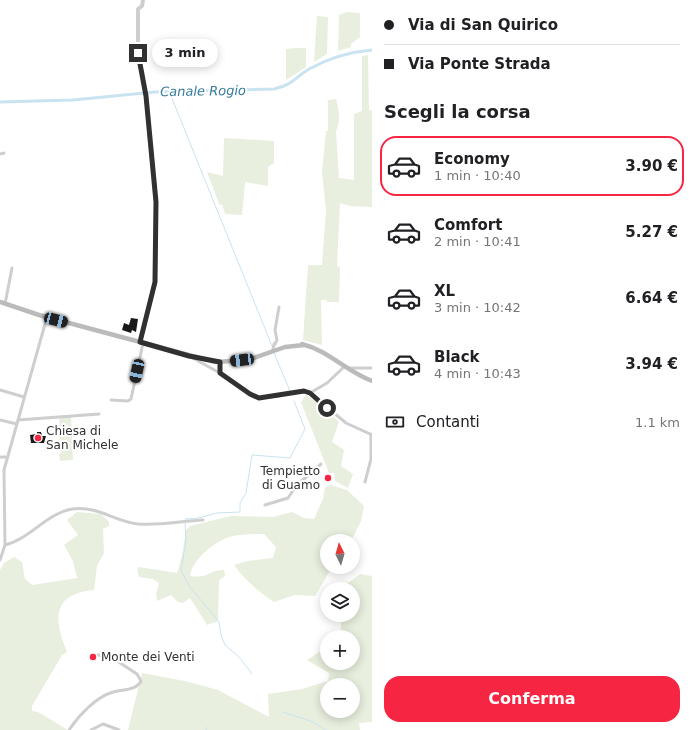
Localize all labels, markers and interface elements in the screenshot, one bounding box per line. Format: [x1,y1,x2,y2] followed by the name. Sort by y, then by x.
[408,16,558,34] text: Via di San Quirico
[152,39,218,67] callout: 3 min
[129,44,147,62] route end
[165,45,205,60] text: 3 min
[408,55,551,73] text: Via Ponte Strada
[160,83,246,99] water label: Canale Rogio
[384,101,531,122] text: Scegli la corsa
[386,148,422,184] icon: car
[434,150,510,168] text: Economy
[625,157,678,175] text: 3.90 €
[434,168,521,183] text: 1 min · 10:40
[386,214,422,250] icon: car
[434,216,502,234] text: Comfort
[625,223,678,241] text: 5.27 €
[434,234,521,249] text: 2 min · 10:41
[386,280,422,316] icon: car
[434,282,455,300] text: XL
[625,289,678,307] text: 6.64 €
[434,300,521,315] text: 3 min · 10:42
[43,311,69,329] car
[386,346,422,382] icon: car
[434,348,480,366] text: Black
[229,353,255,367] car
[625,355,678,373] text: 3.94 €
[129,358,145,384] car
[434,366,521,381] text: 4 min · 10:43
[318,399,336,417] route start
[384,411,406,433] icon: cash
[416,413,480,431] text: Contanti
[635,415,680,430] text: 1.1 km
[46,424,118,452] place label: Chiesa di San Michele
[33,433,43,443] marker: Chiesa di San Michele
[260,464,320,492] place label: Tempietto di Guamo
[323,473,333,483] marker: Tempietto di Guamo
[320,534,360,574] north arrow
[320,534,360,718] map controls
[320,582,360,622] button: layers
[320,630,360,670] button: +
[101,650,195,664] place label: Monte dei Venti
[88,652,98,662] marker: Monte dei Venti
[384,676,680,722] button: Conferma
[320,678,360,718] button: −

